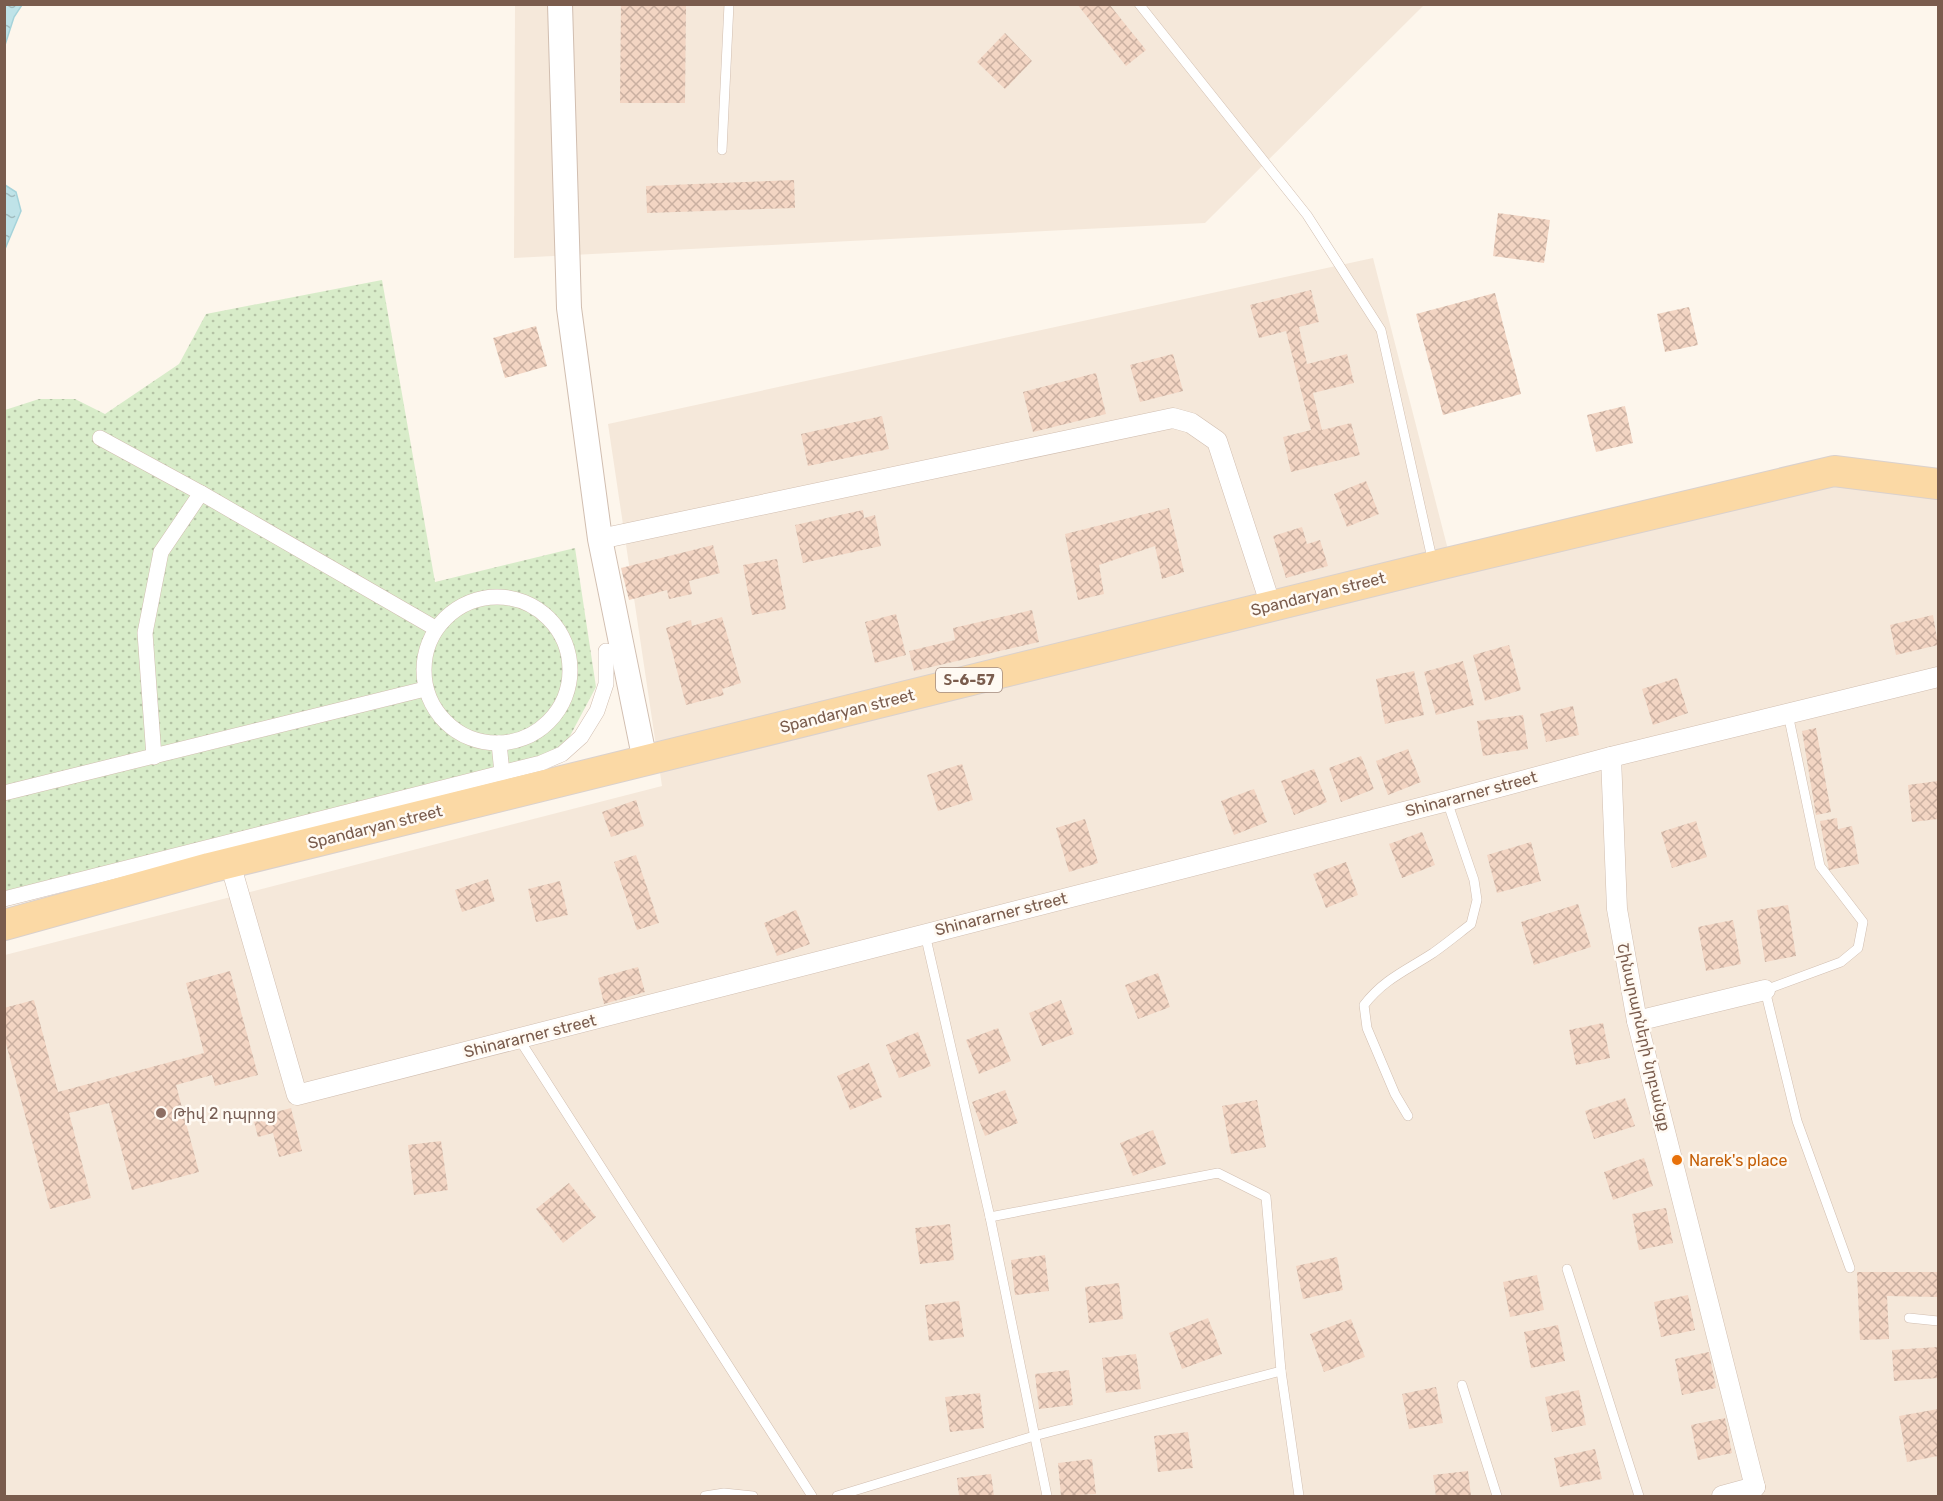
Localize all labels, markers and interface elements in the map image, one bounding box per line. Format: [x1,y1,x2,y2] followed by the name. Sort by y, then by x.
[1249,568,1387,620] street label: Spandaryan street
[936,668,1002,692] road number: Տ-6-57
[778,685,916,737] street label: Spandaryan street
[1403,767,1539,821] street label: Shinararner street
[306,801,444,853] street label: Spandaryan street
[933,888,1069,940] street label: Shinararner street
[1613,941,1675,1133] street label: Շինարարների նրբանցք
[462,1010,598,1062] street label: Shinararner street
[173,1104,276,1123] place label: Թիվ 2 դպրոց
[154,1106,168,1120] marker: Թիվ 2 դպրոց
[1689,1151,1787,1170] place label: Narek's place
[1670,1153,1684,1167] marker: Narek's place

